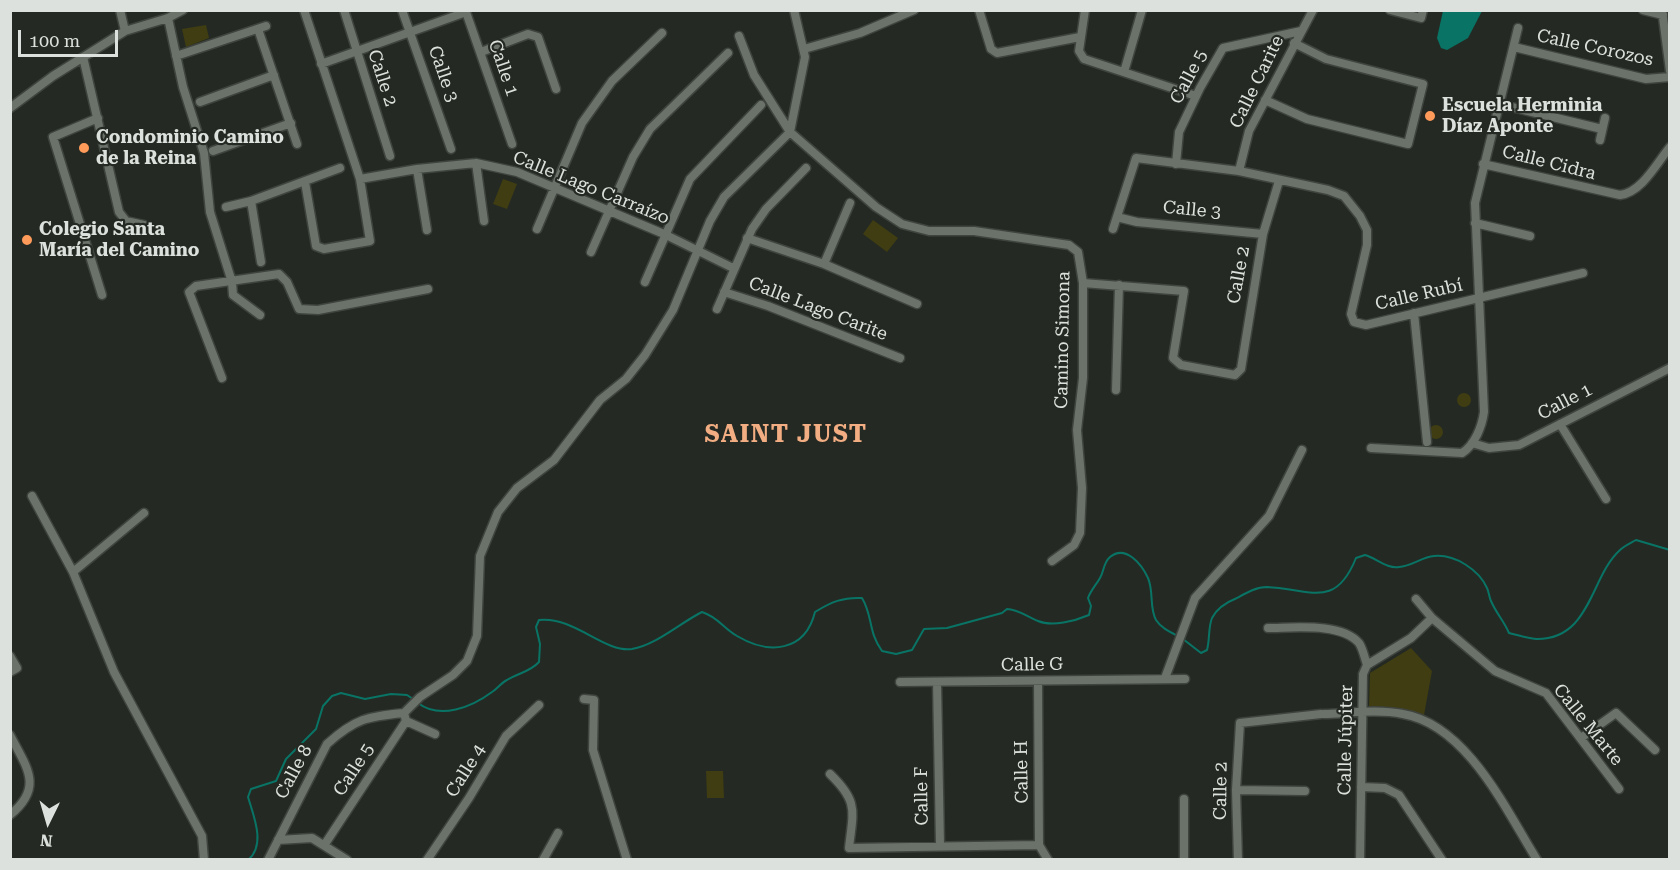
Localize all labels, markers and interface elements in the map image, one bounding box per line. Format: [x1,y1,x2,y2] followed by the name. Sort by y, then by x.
[21,18,122,56] scale bar
[1535,25,1655,71] street label: Calle Corozos
[29,30,80,51] text: 100 m
[1225,32,1289,132] street label: Calle Carite
[483,37,523,99] street label: Calle 1
[423,43,463,105] street label: Calle 3
[1166,46,1212,108] street label: Calle 5
[363,47,401,109] street label: Calle 2
[1442,95,1602,138] place label: Escuela Herminia Díaz Aponte
[1423,109,1437,123] marker: Escuela Herminia Díaz Aponte
[96,127,284,170] place label: Condominio Camino de la Reina
[77,141,91,155] marker: Condominio Camino de la Reina
[1500,141,1598,185] street label: Calle Cidra
[510,147,672,229] street label: Calle Lago Carraízo
[1162,197,1222,223] street label: Calle 3
[39,219,199,262] place label: Colegio Santa María del Camino
[20,233,34,247] marker: Colegio Santa María del Camino
[1223,244,1255,306] street label: Calle 2
[1051,271,1075,409] street label: Camino Simona
[746,273,890,345] street label: Calle Lago Carite
[1373,274,1465,316] street label: Calle Rubí
[1534,379,1596,425] street label: Calle 1
[704,421,868,449] district label: SAINT JUST
[1001,654,1063,676] street label: Calle G
[1548,680,1628,770] street label: Calle Marte
[1334,684,1358,796] street label: Calle Júpiter
[329,740,379,800] street label: Calle 5
[1011,740,1033,804] street label: Calle H
[271,741,317,803] street label: Calle 8
[441,741,491,801] street label: Calle 4
[1210,762,1232,820] street label: Calle 2
[911,766,933,826] street label: Calle F
[18,792,78,852] north arrow
[39,830,53,850] text: N

